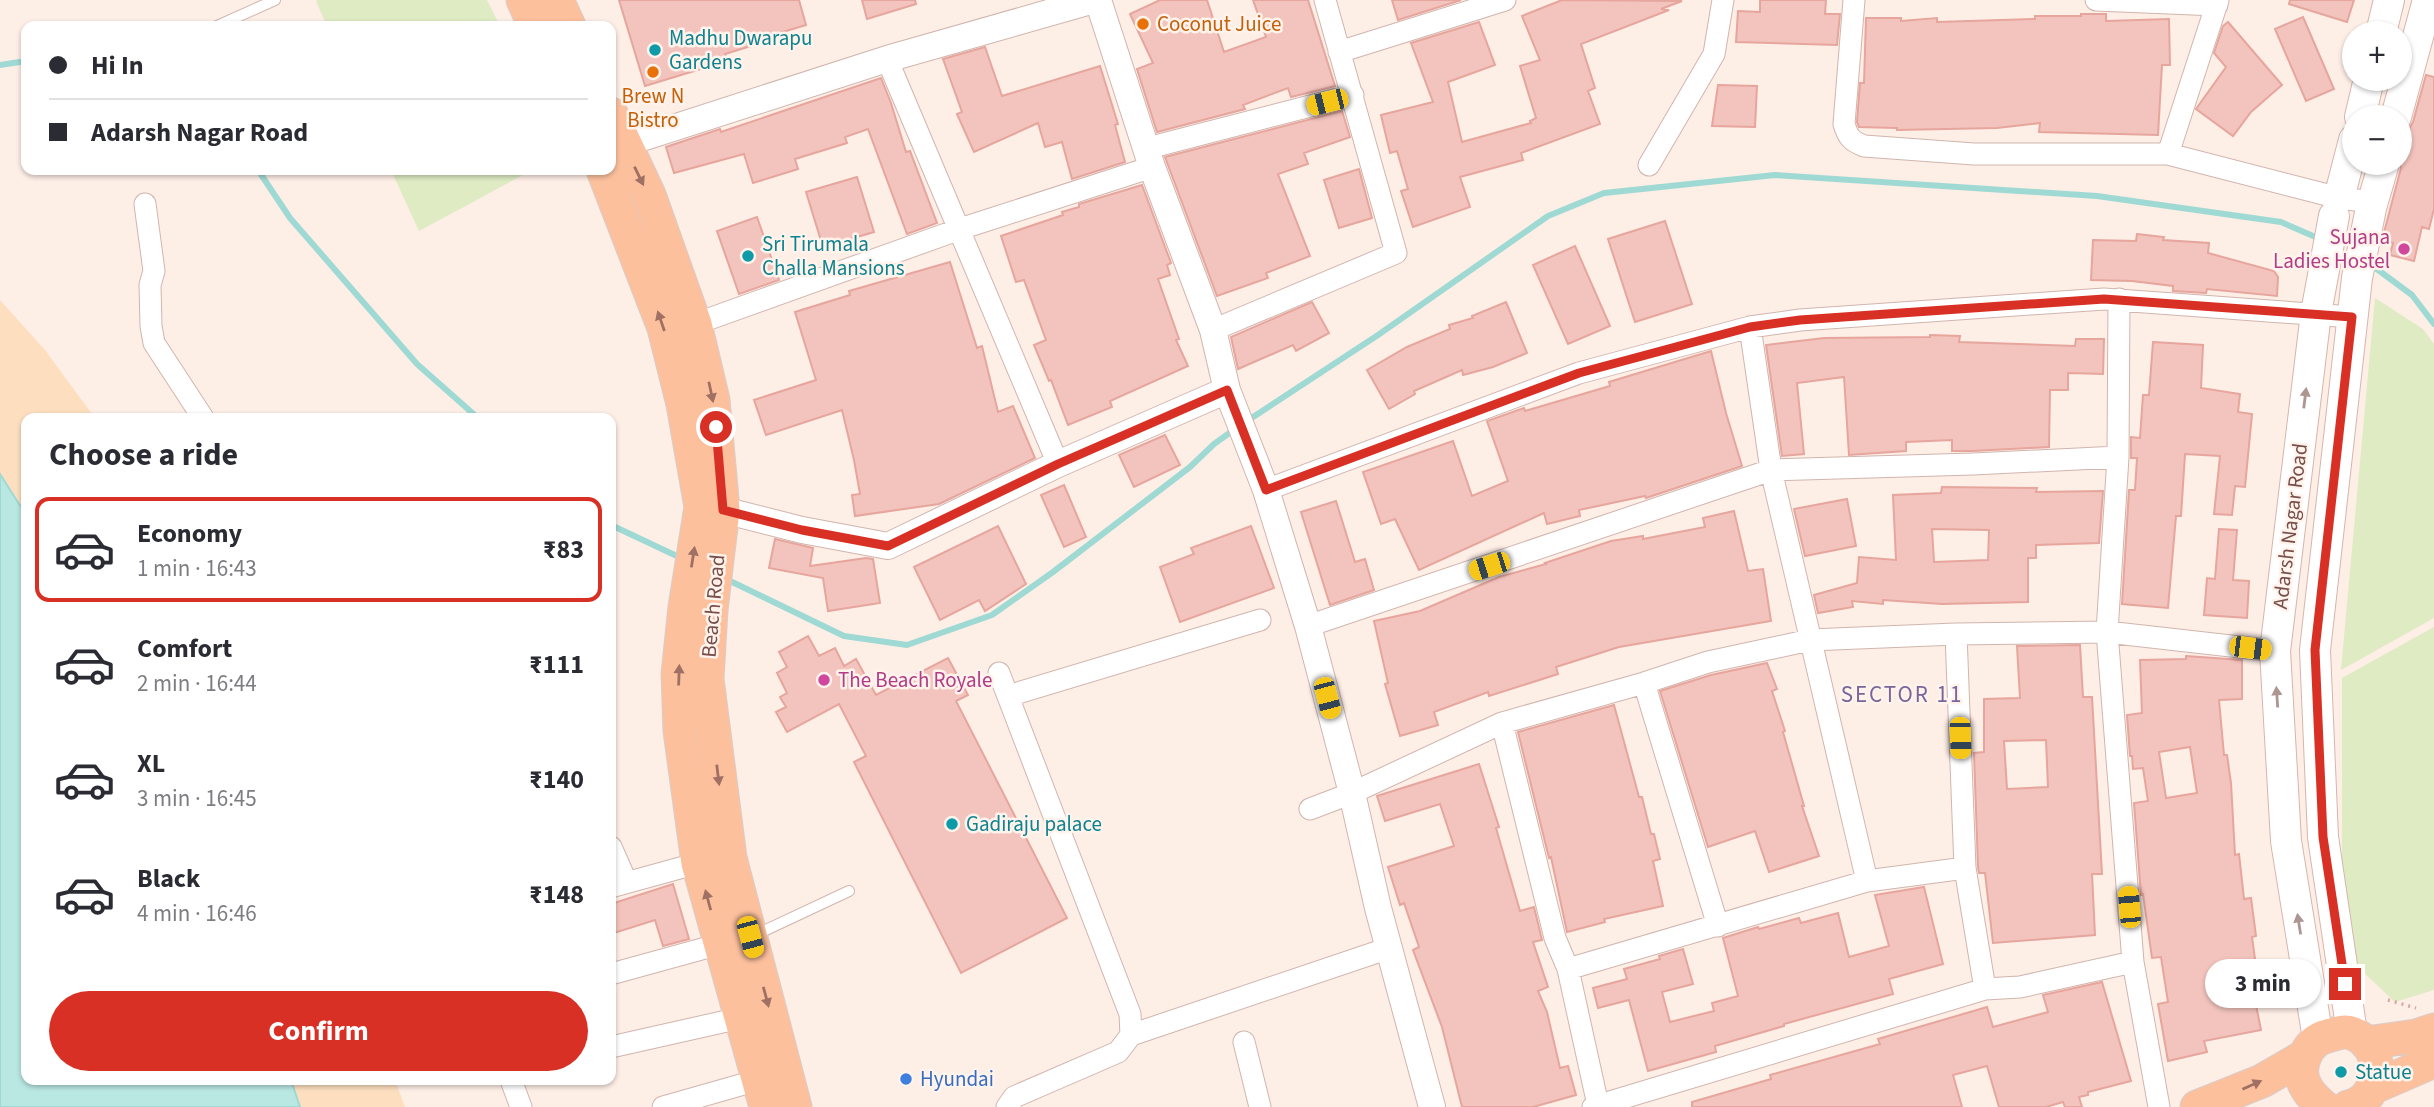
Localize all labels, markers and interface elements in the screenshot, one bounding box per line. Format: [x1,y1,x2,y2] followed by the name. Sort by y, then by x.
[1157,9,1281,39] place label: Coconut Juice
[1135,16,1151,32] marker: Coconut Juice
[2342,21,2412,175] map controls
[2342,21,2412,91] button: +
[669,23,812,77] place label: Madhu Dwarapu Gardens
[647,42,663,58] marker: Madhu Dwarapu Gardens
[91,47,144,84] text: Hi In
[645,64,661,80] marker: Brew N Bistro
[622,81,684,135] place label: Brew N Bistro
[1305,87,1350,117] car
[2342,105,2412,175] button: −
[91,114,308,151] text: Adarsh Nagar Road
[634,166,645,186] one-way arrow
[2273,222,2390,276] place label: Sujana Ladies Hostel
[762,229,905,283] place label: Sri Tirumala Challa Mansions
[2396,241,2412,257] marker: Sujana Ladies Hostel
[740,248,756,264] marker: Sri Tirumala Challa Mansions
[655,310,666,331] one-way arrow
[705,381,716,403] one-way arrow
[2300,387,2311,409] one-way arrow
[700,411,732,443] route start
[49,432,238,478] text: Choose a ride
[2265,441,2315,611] street label: Adarsh Nagar Road
[137,515,242,552] text: Economy
[53,518,116,581] icon: car
[543,531,584,568] text: ₹83
[688,546,699,568] one-way arrow
[1466,550,1513,582] car
[137,552,257,585] text: 1 min · 16:43
[694,553,732,659] street label: Beach Road
[137,630,232,667] text: Comfort
[53,633,116,696] icon: car
[2228,635,2273,661] car
[529,646,584,683] text: ₹111
[673,664,684,686] one-way arrow
[838,665,992,695] place label: The Beach Royale
[137,667,257,700] text: 2 min · 16:44
[816,672,832,688] marker: The Beach Royale
[1312,675,1343,721] car
[1841,678,1963,711] district label: SECTOR 11
[2272,686,2283,708] one-way arrow
[1949,717,1972,759] car
[137,745,165,782] text: XL
[53,748,116,811] icon: car
[529,761,584,798] text: ₹140
[713,764,724,786] one-way arrow
[137,782,257,815] text: 3 min · 16:45
[966,809,1102,839] place label: Gadiraju palace
[944,816,960,832] marker: Gadiraju palace
[137,860,200,897] text: Black
[53,863,116,926] icon: car
[529,876,584,913] text: ₹148
[2117,885,2142,929] car
[702,888,713,910] one-way arrow
[137,897,257,930] text: 4 min · 16:46
[2294,912,2305,934] one-way arrow
[735,914,766,960] car
[2205,960,2320,1009] callout: 3 min
[2235,967,2291,1000] text: 3 min
[2329,968,2361,1000] route end
[761,986,772,1008] one-way arrow
[49,991,588,1071] button: Confirm
[2355,1057,2412,1087] place label: Statue
[920,1064,994,1094] place label: Hyundai
[2333,1064,2349,1080] marker: Statue
[898,1071,914,1087] marker: Hyundai
[2242,1079,2263,1090] one-way arrow

